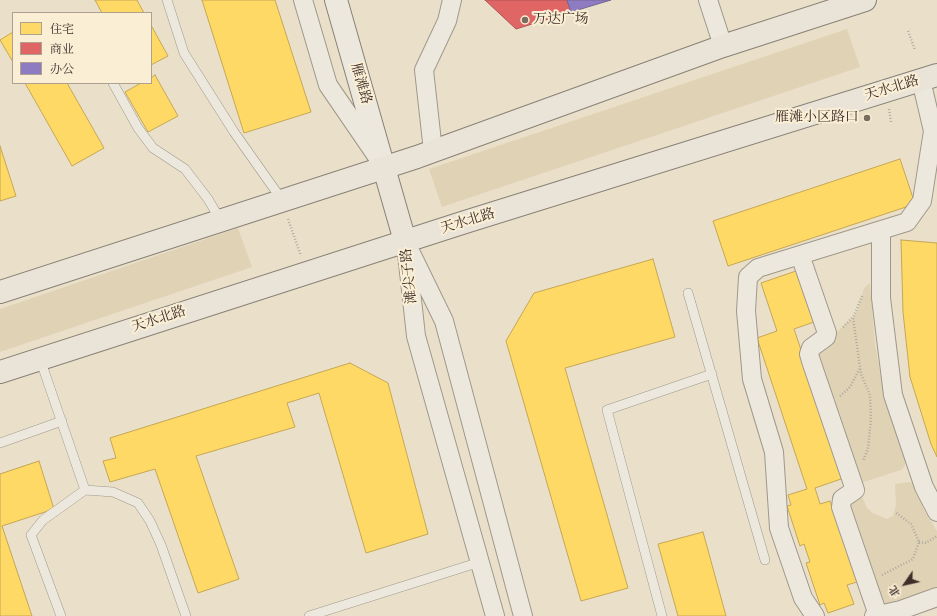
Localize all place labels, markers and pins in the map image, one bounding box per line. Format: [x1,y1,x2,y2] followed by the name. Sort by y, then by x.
[533,12,589,28] place label: 万达广场
[520,15,530,25] marker: 万达广场
[775,110,859,126] place label: 雁滩小区路口
[862,113,872,123] marker: 雁滩小区路口

